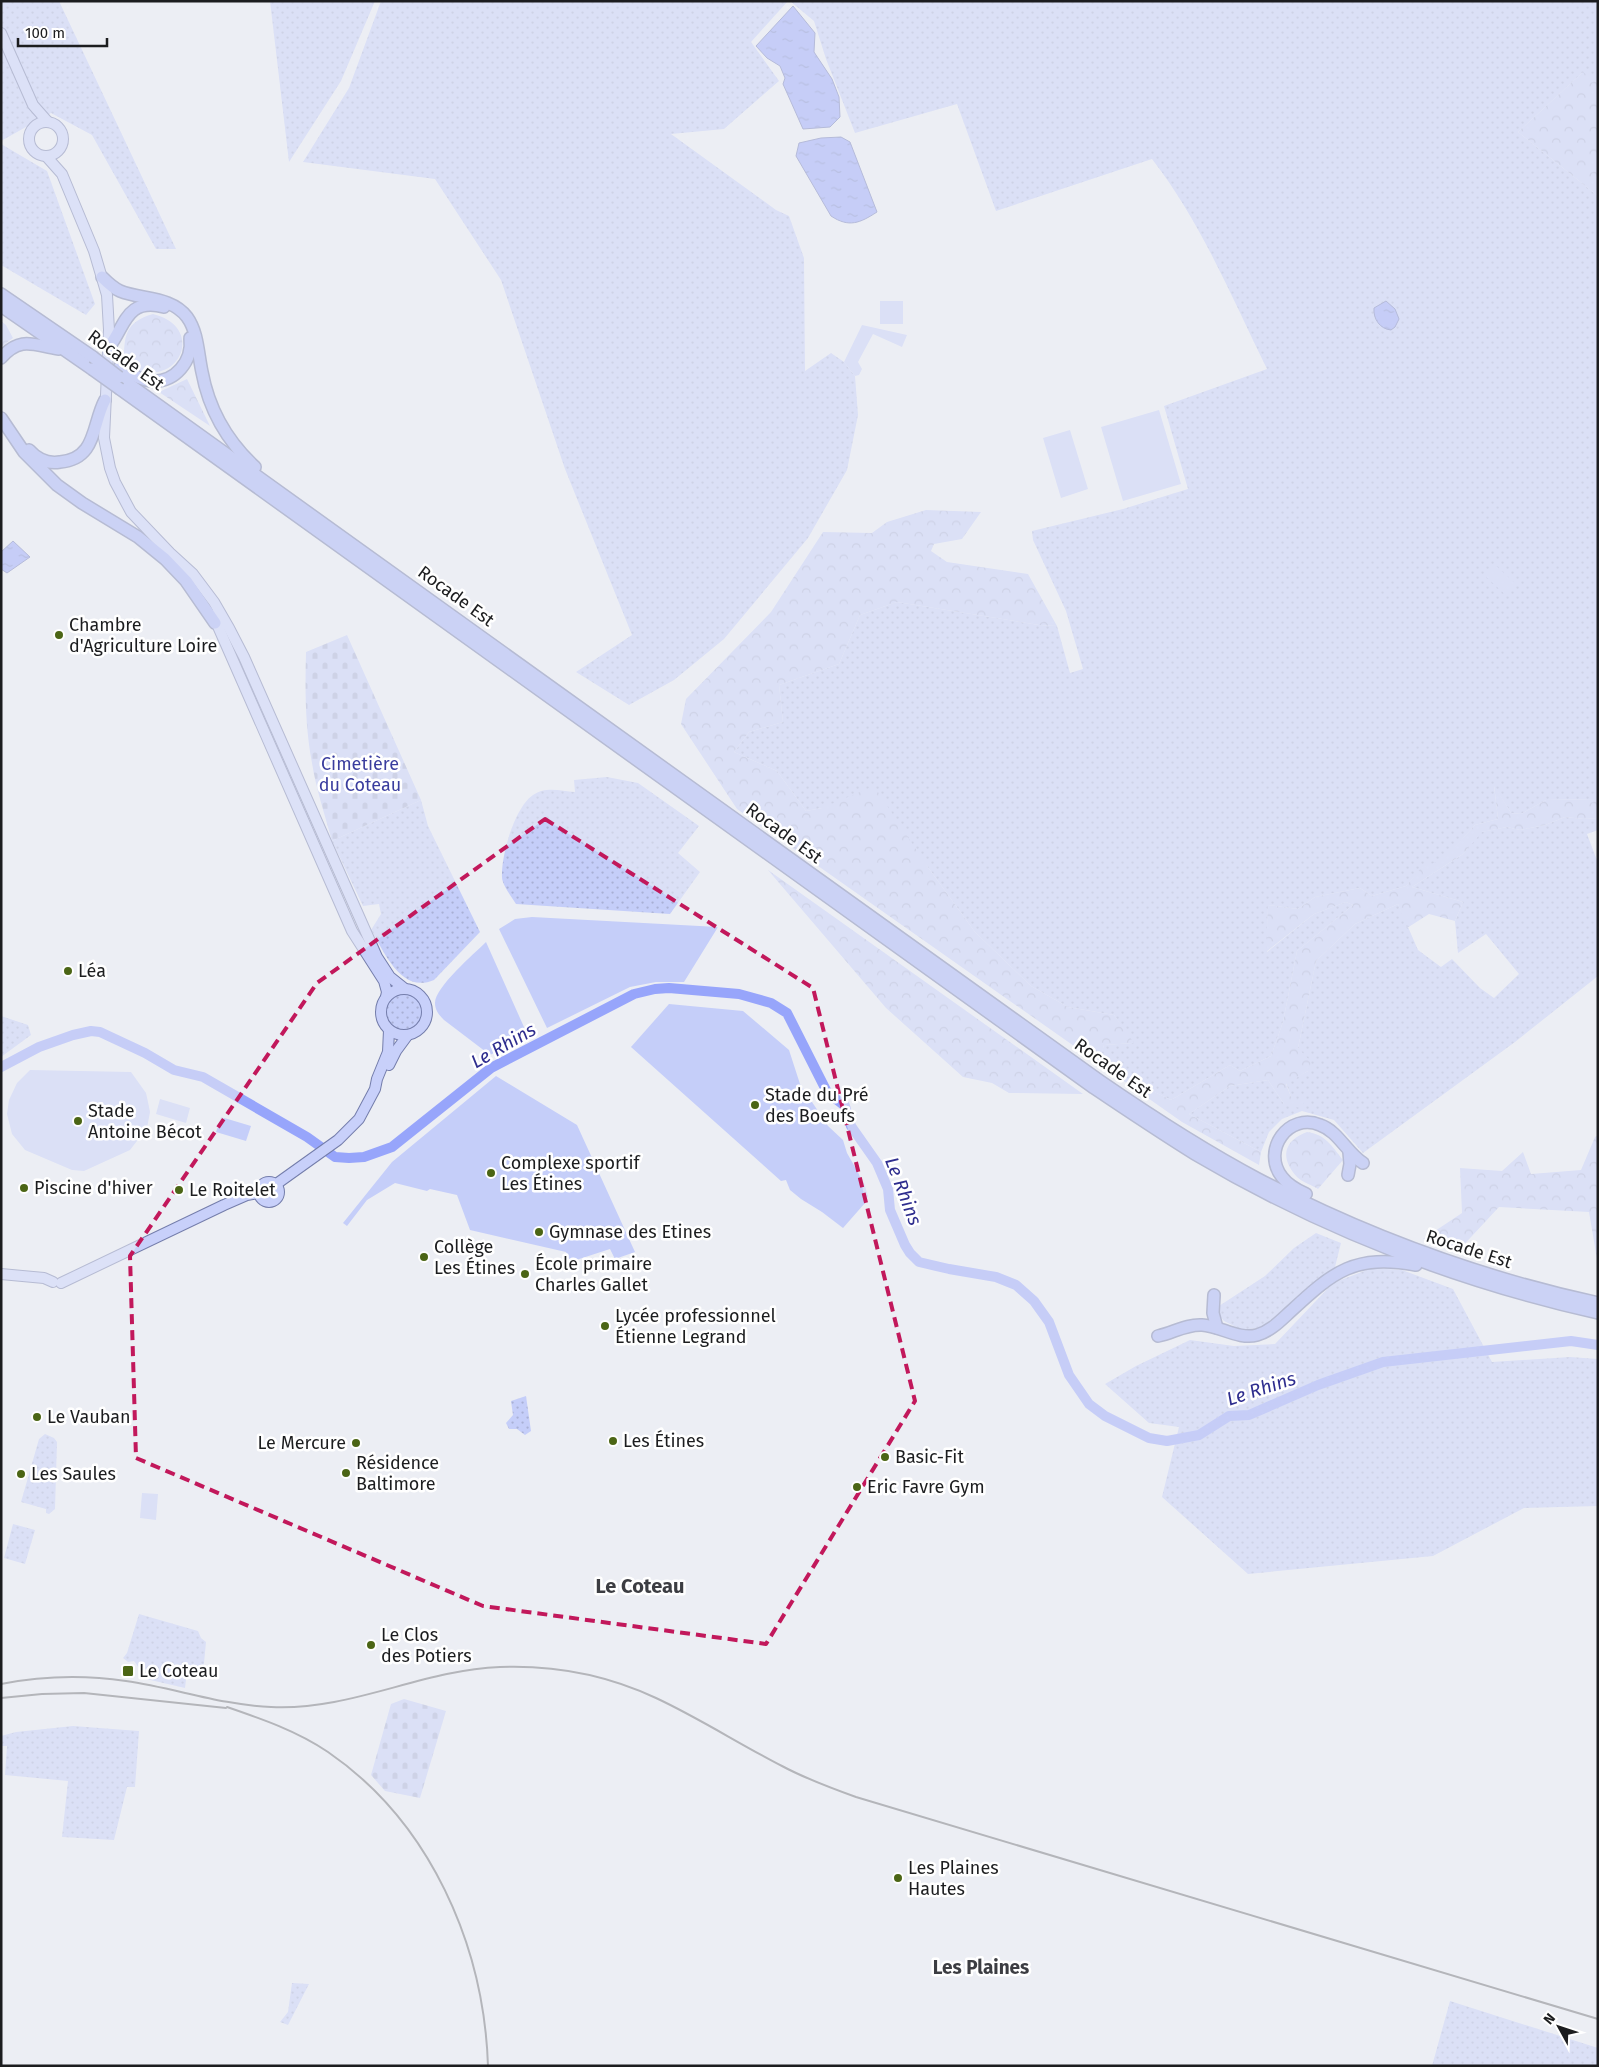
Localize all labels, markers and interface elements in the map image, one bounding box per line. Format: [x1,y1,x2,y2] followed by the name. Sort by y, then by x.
[18,15,106,47] scale bar
[25,24,65,42] text: 100 m
[83,325,169,395] street label: Rocade Est
[413,561,499,631] street label: Rocade Est
[69,614,217,657] place label: Chambre d'Agriculture Loire
[53,629,65,641] marker: Chambre d'Agriculture Loire
[319,753,401,796] park label: Cimetière du Coteau
[741,798,827,868] street label: Rocade Est
[78,960,106,982] place label: Léa
[62,965,74,977] marker: Léa
[467,1018,540,1073] water label: Le Rhins
[1070,1033,1156,1103] street label: Rocade Est
[765,1084,869,1127] place label: Stade du Pré des Boeufs
[749,1099,761,1111] marker: Stade du Pré des Boeufs
[88,1100,202,1143] place label: Stade Antoine Bécot
[72,1115,84,1127] marker: Stade Antoine Bécot
[501,1152,641,1195] place label: Complexe sportif Les Étines
[880,1154,927,1229] water label: Le Rhins
[485,1167,497,1179] marker: Complexe sportif Les Étines
[34,1177,153,1199] place label: Piscine d'hiver
[189,1179,276,1201] place label: Le Roitelet
[18,1182,30,1194] marker: Piscine d'hiver
[173,1184,185,1196] marker: Le Roitelet
[549,1221,711,1243] place label: Gymnase des Etines
[1423,1225,1515,1273] street label: Rocade Est
[533,1226,545,1238] marker: Gymnase des Etines
[434,1236,515,1279] place label: Collège Les Étines
[418,1251,430,1263] marker: Collège Les Étines
[535,1252,652,1296] place label: École primaire Charles Gallet
[519,1268,531,1280] marker: École primaire Charles Gallet
[615,1305,776,1348] place label: Lycée professionnel Étienne Legrand
[599,1320,611,1332] marker: Lycée professionnel Étienne Legrand
[1224,1366,1299,1410] water label: Le Rhins
[47,1406,131,1428] place label: Le Vauban
[31,1411,43,1423] marker: Le Vauban
[623,1429,704,1452] place label: Les Étines
[258,1432,346,1454] place label: Le Mercure
[607,1435,619,1447] marker: Les Étines
[350,1437,362,1449] marker: Le Mercure
[895,1446,964,1468] place label: Basic-Fit
[879,1451,891,1463] marker: Basic-Fit
[356,1452,439,1495] place label: Résidence Baltimore
[31,1463,116,1485] place label: Les Saules
[340,1467,352,1479] marker: Résidence Baltimore
[15,1468,27,1480] marker: Les Saules
[867,1476,985,1498] place label: Eric Favre Gym
[851,1481,863,1493] marker: Eric Favre Gym
[596,1574,684,1598] district label: Le Coteau
[381,1624,472,1667] place label: Le Clos des Potiers
[365,1639,377,1651] marker: Le Clos des Potiers
[139,1660,218,1682] place label: Le Coteau
[121,1664,135,1678] marker: Le Coteau
[908,1857,999,1900] place label: Les Plaines Hautes
[892,1872,904,1884] marker: Les Plaines Hautes
[933,1956,1029,1979] district label: Les Plaines
[1534,2002,1584,2052] north arrow
[1540,2010,1559,2028] text: N

